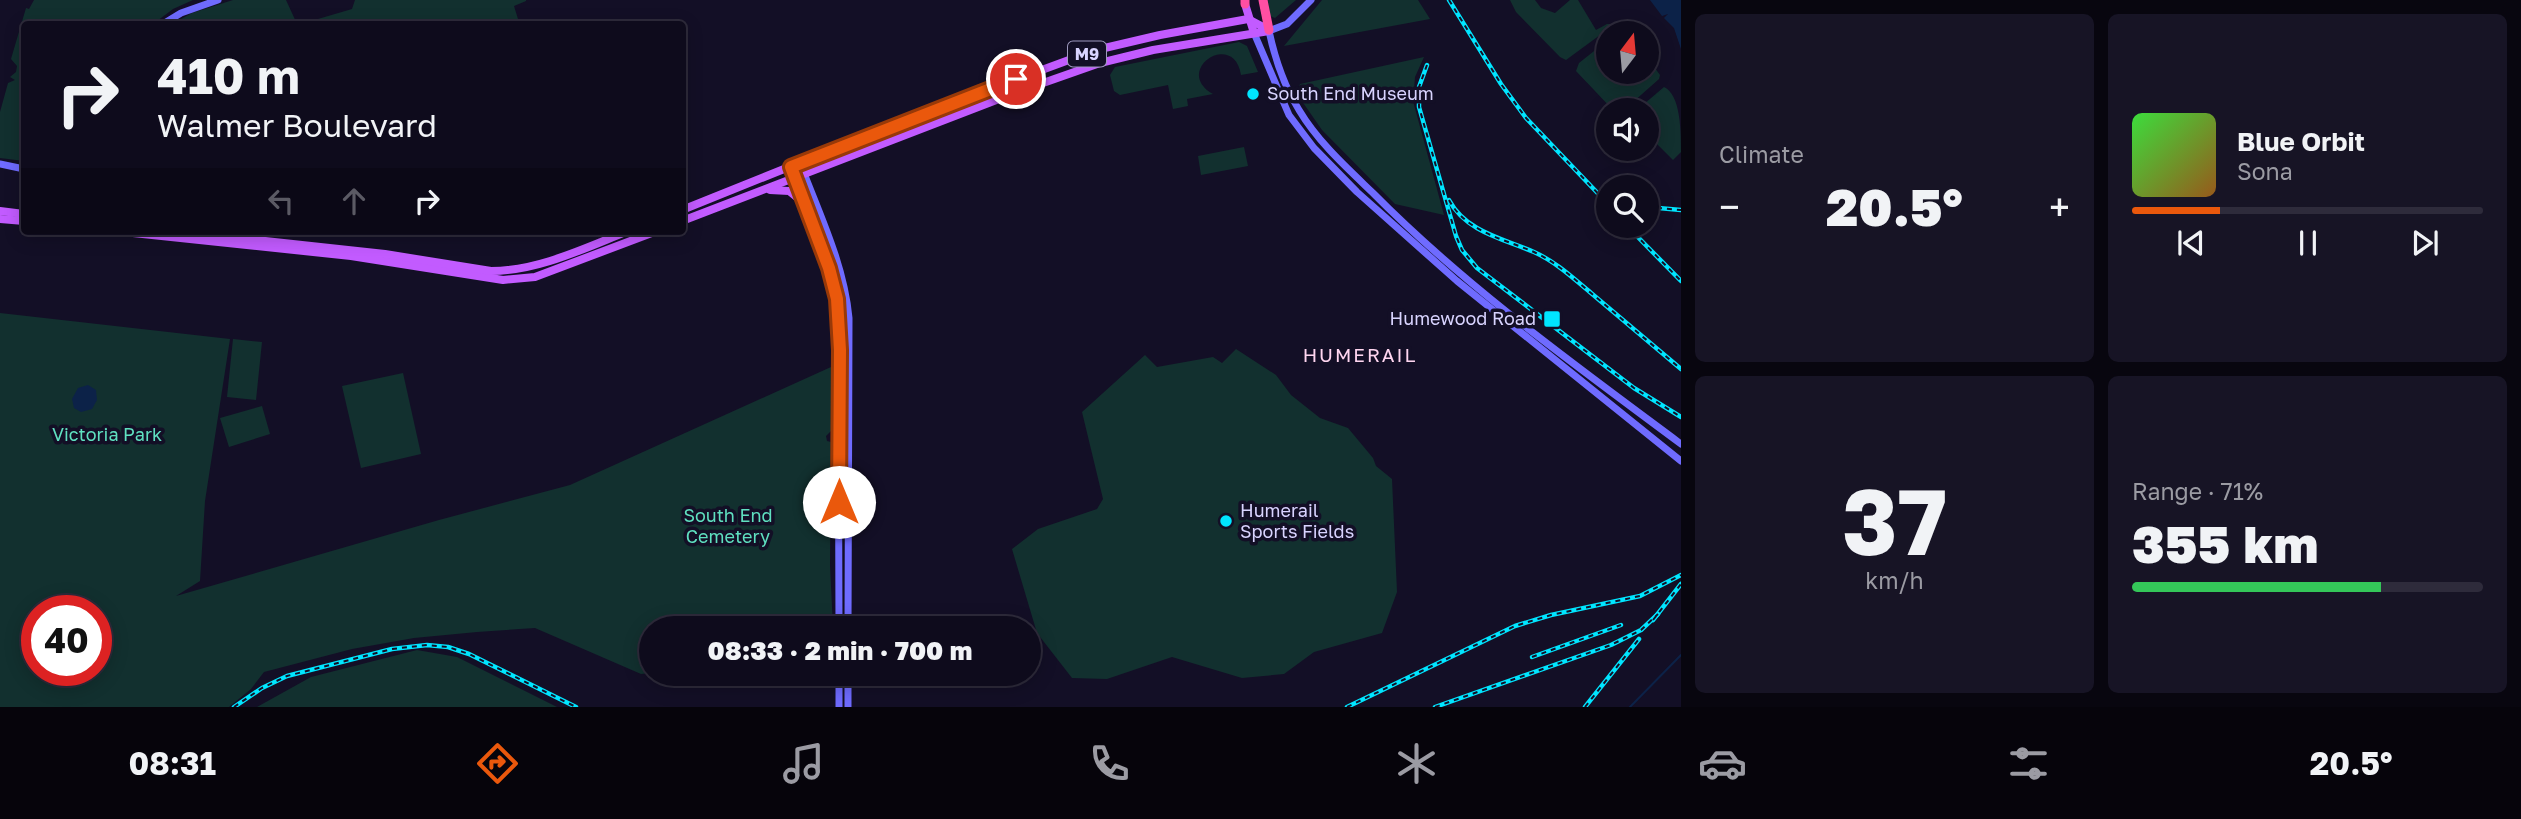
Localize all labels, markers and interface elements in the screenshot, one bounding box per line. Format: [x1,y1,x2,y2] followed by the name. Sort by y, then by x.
[1596,21,1659,84] north arrow
[1596,21,1659,238] map controls
[1068,42,1106,66] road number: M9
[157,46,300,105] text: 410 m
[42,49,133,140] icon: right
[986,49,1046,109] pin
[997,60,1035,98] icon: arrive
[1267,82,1434,104] place label: South End Museum
[1245,86,1261,102] marker: South End Museum
[1596,98,1659,161] button: sound
[157,106,437,144] text: Walmer Boulevard
[2237,126,2365,157] text: Blue Orbit
[1719,140,1804,168] text: Climate
[2237,157,2293,185] text: Sona
[1596,175,1659,238] button: search
[1826,175,1963,237] text: 20.5°
[262,182,300,220] icon: left
[335,182,373,220] icon: ahead
[408,182,446,220] icon: right
[1719,184,1740,229] text: −
[2049,184,2070,229] text: +
[2172,224,2210,262] icon: previous
[2289,224,2327,262] icon: pause
[2406,224,2444,262] icon: next
[1390,307,1536,329] place label: Humewood Road
[1542,309,1562,329] marker: Humewood Road
[1303,343,1417,366] district label: HUMERAIL
[52,423,162,445] park label: Victoria Park
[802,465,876,539] position arrow
[1842,466,1947,575] text: 37
[2132,477,2263,505] text: Range · 71%
[1240,499,1354,542] place label: Humerail Sports Fields
[683,504,773,547] park label: South End Cemetery
[2132,512,2319,574] text: 355 km
[1218,513,1234,529] marker: Humerail Sports Fields
[1865,566,1924,594] text: km/h
[21,595,112,686] speed limit sign: 40
[708,635,972,666] text: 08:33 · 2 min · 700 m
[473,739,522,788] icon: directions
[779,739,828,788] icon: music
[1085,739,1134,788] icon: phone
[1392,739,1441,788] icon: climate
[1698,739,1747,788] icon: car
[2004,739,2053,788] icon: filters
[129,744,216,782] text: 08:31
[2310,744,2392,782] text: 20.5°

